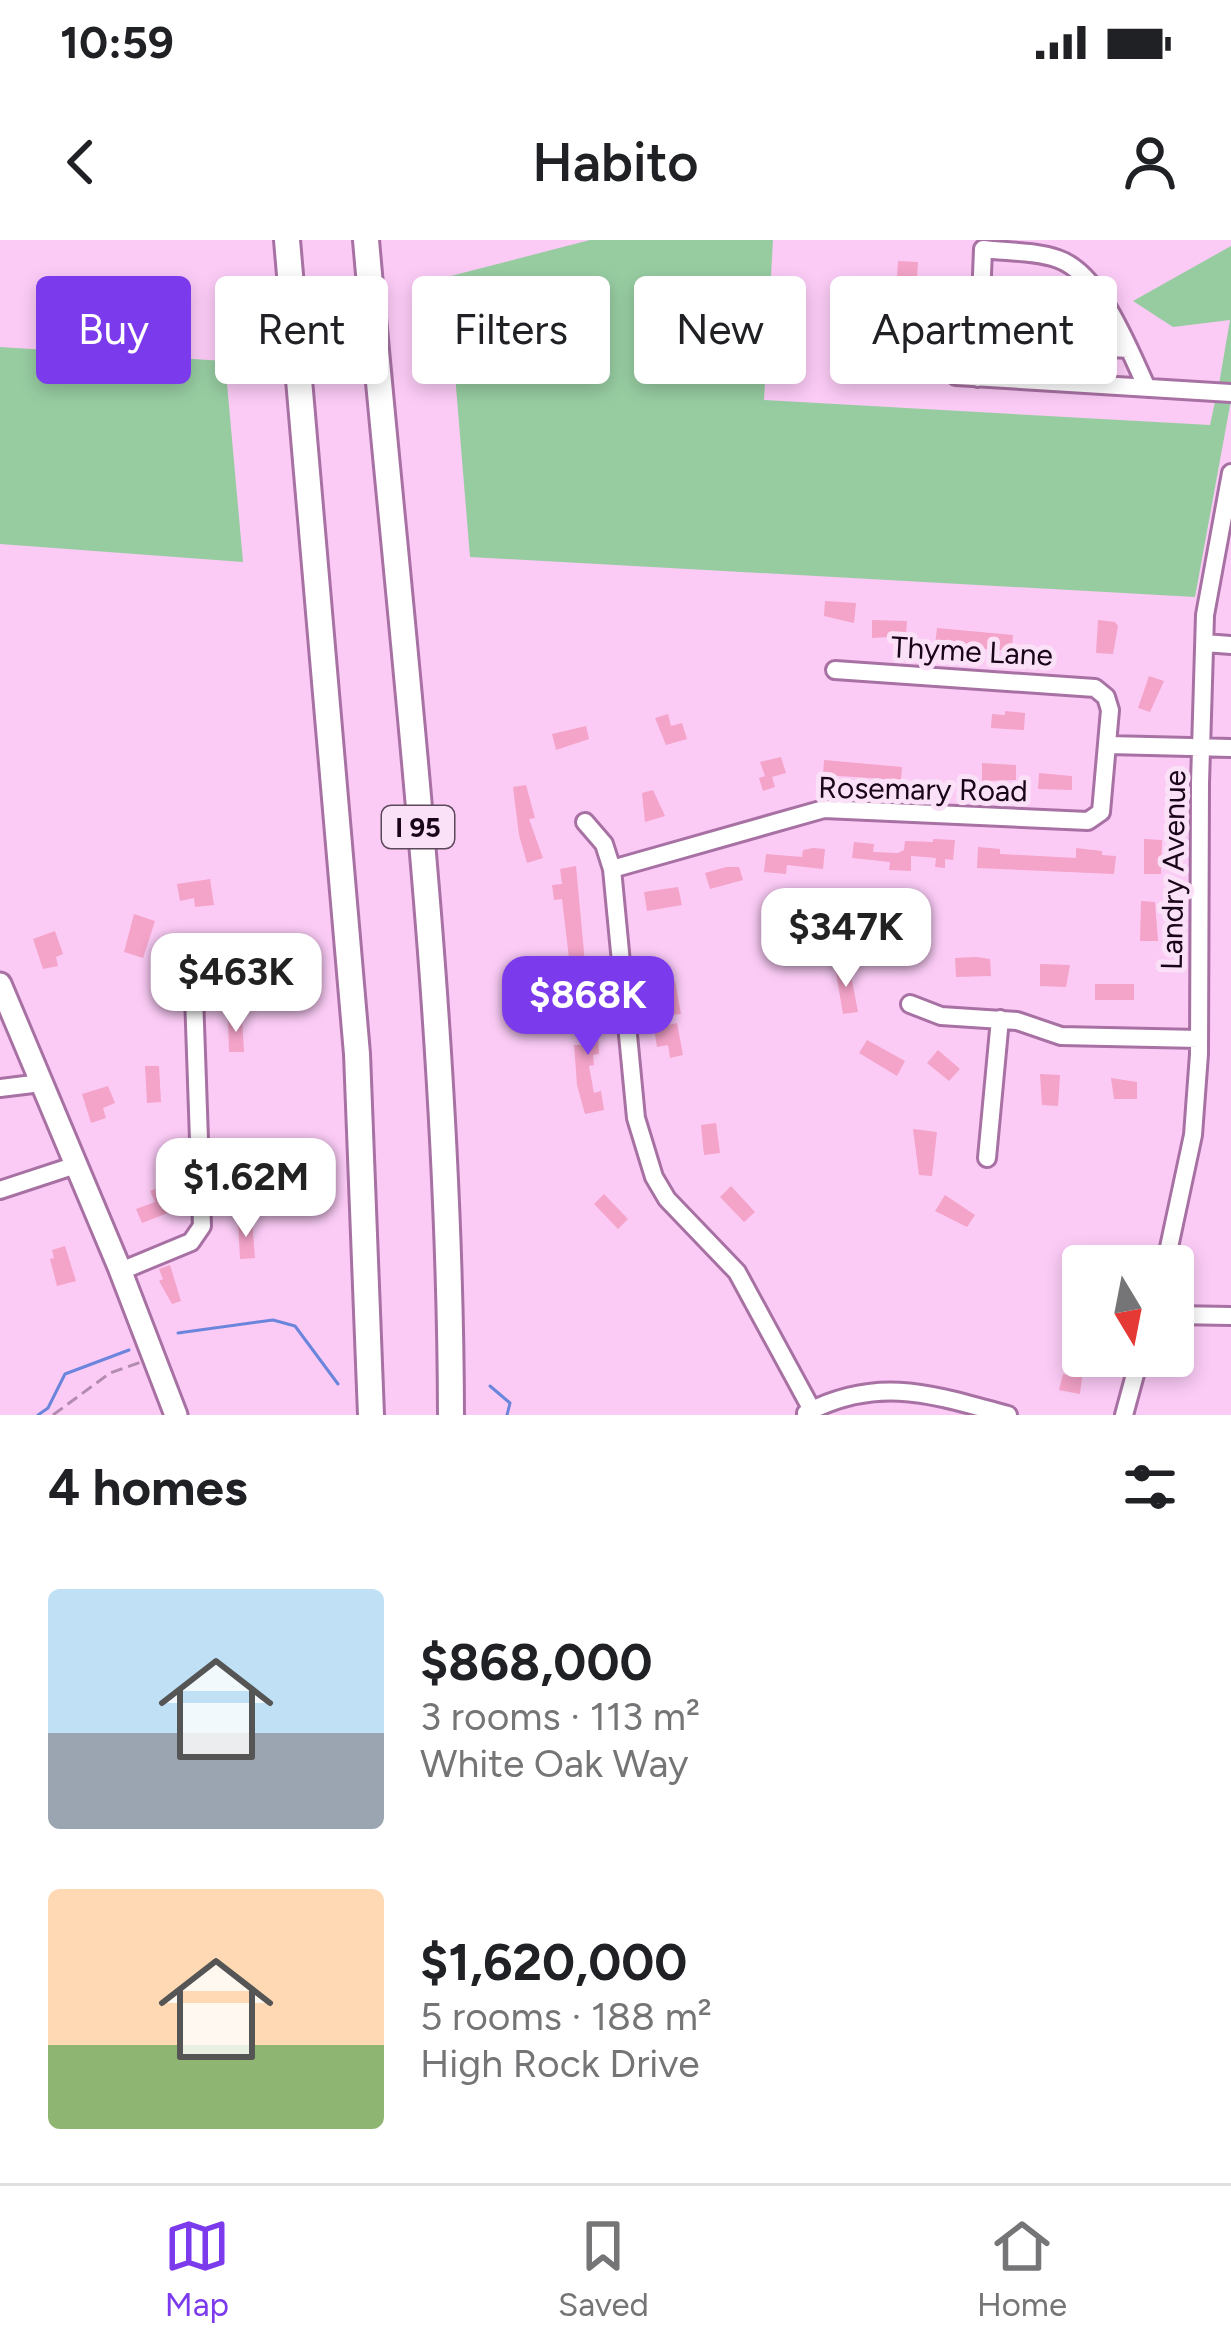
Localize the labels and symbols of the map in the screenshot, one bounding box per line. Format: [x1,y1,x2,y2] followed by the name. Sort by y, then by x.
[890,628,1054,674] street label: Thyme Lane
[818,769,1028,809] street label: Rosemary Road
[1153,770,1193,970] street label: Landry Avenue
[382,806,454,848] road number: I 95
[762,888,930,990] pin: $347K
[152,933,320,1035] pin: $463K
[504,956,672,1058] pin: $868K
[148,1138,344,1240] pin: $1.62M
[1062,1245,1194,1377] north arrow

